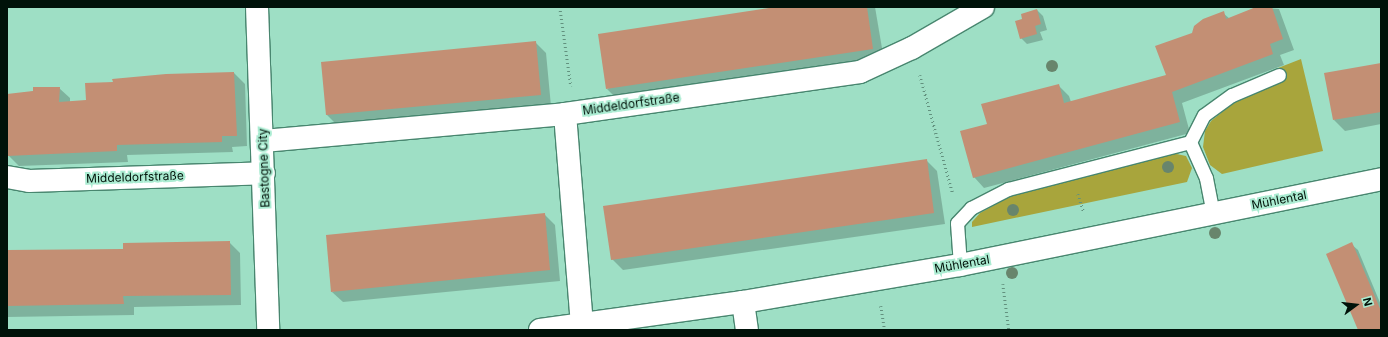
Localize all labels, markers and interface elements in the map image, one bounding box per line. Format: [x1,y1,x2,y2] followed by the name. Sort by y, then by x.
[582,90,680,118] street label: Middeldorfstraße
[255,128,273,208] street label: Bastogne City
[86,168,184,186] street label: Middeldorfstraße
[1250,188,1308,212] street label: Mühlental
[933,252,991,276] street label: Mühlental
[1336,285,1376,325] north arrow
[1360,296,1375,308] text: N

